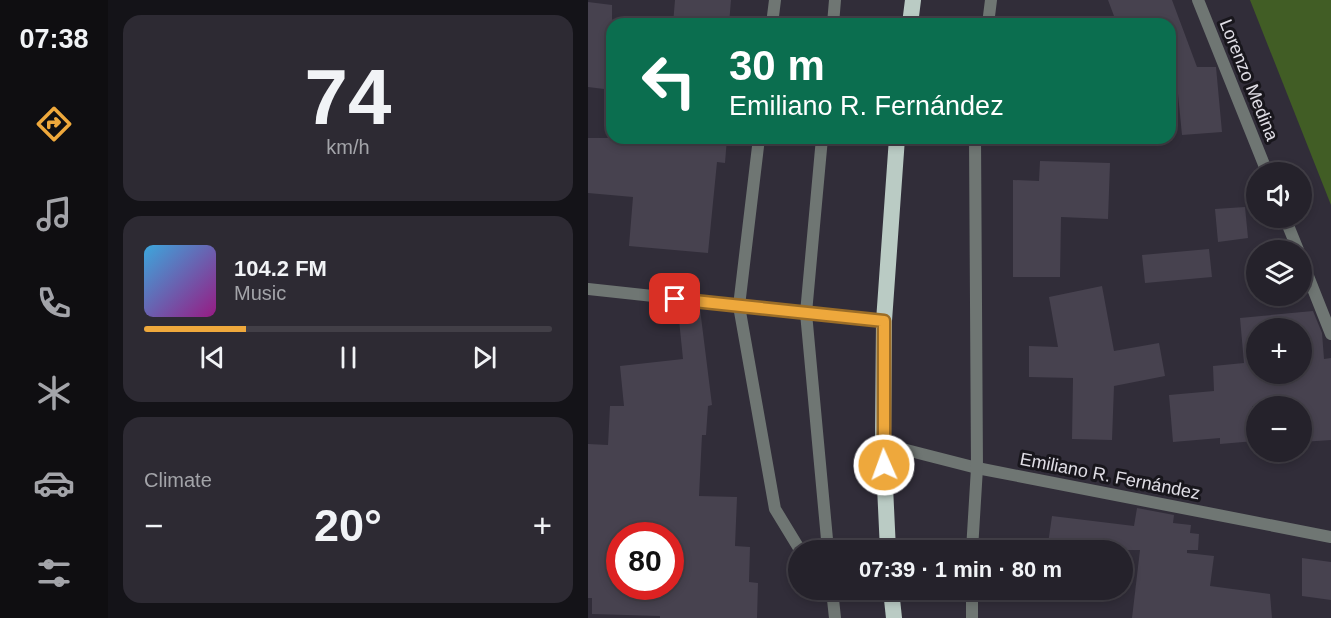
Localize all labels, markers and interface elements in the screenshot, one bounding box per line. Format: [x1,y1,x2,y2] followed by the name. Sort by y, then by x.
[1216,16,1283,145] street label: Lorenzo Medina
[19,24,89,54] text: 07:38
[630,42,708,120] icon: left
[729,42,825,89] text: 30 m
[305,53,391,141] text: 74
[729,91,1004,121] text: Emiliano R. Fernández
[33,103,75,145] icon: directions
[326,136,370,158] text: km/h
[1246,162,1312,462] map controls
[1246,162,1312,228] button: sound
[33,193,75,235] icon: music
[1246,240,1312,306] button: layers
[234,256,327,281] text: 104.2 FM
[649,273,700,324] pin
[33,282,75,324] icon: phone
[234,282,286,304] text: Music
[658,282,691,315] icon: arrive
[1246,318,1312,384] button: +
[196,341,229,374] icon: previous
[332,341,365,374] icon: pause
[468,341,501,374] icon: next
[33,372,75,414] icon: climate
[1246,396,1312,462] button: −
[852,433,916,497] position arrow
[1018,449,1202,503] street label: Emiliano R. Fernández
[33,462,75,504] icon: car
[144,469,212,491] text: Climate
[314,500,382,551] text: 20°
[144,507,163,544] text: −
[533,507,552,544] text: +
[606,522,684,600] speed limit sign: 80
[33,552,75,594] icon: filters
[859,557,1062,582] text: 07:39 · 1 min · 80 m

